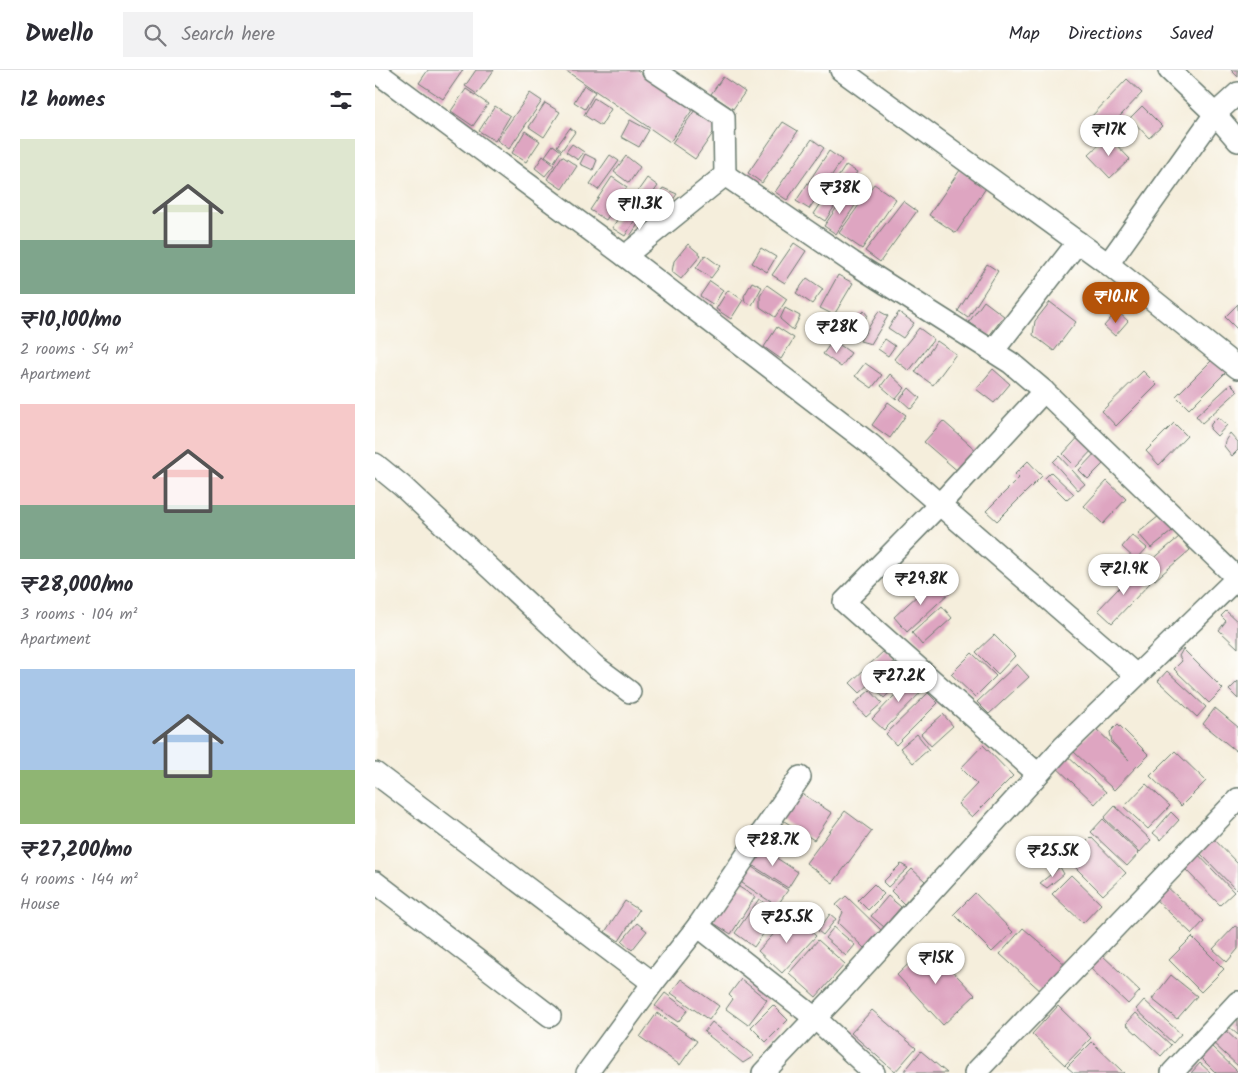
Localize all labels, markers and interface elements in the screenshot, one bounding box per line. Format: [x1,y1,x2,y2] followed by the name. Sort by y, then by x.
[123,12,473,57] search box
[25,15,93,54] text: Dwello
[181,20,275,50] text: Search here
[1008,20,1040,49] text: Map
[1068,20,1142,49] text: Directions
[1170,20,1213,49] text: Saved
[141,21,169,49] icon: search
[20,84,105,117] text: 12 homes
[327,86,355,114] icon: filters
[1079,114,1139,157] pin: ₹17K
[1091,118,1127,143] text: ₹17K
[143,171,233,261] icon: home
[810,172,870,215] pin: ₹38K
[819,176,861,201] text: ₹38K
[599,189,681,231] pin: ₹11.3K
[617,192,663,217] text: ₹11.3K
[1075,282,1157,324] pin: ₹10.1K
[1093,285,1139,310] text: ₹10.1K
[20,304,121,337] text: ₹10,100/mo
[807,312,867,354] pin: ₹28K
[816,315,858,340] text: ₹28K
[20,337,133,362] text: 2 rooms · 54 m²
[20,362,91,387] text: Apartment
[143,436,233,526] icon: home
[1083,554,1165,596] pin: ₹21.9K
[1099,557,1149,582] text: ₹21.9K
[880,564,962,606] pin: ₹29.8K
[894,567,948,592] text: ₹29.8K
[20,569,133,602] text: ₹28,000/mo
[20,602,137,627] text: 3 rooms · 104 m²
[20,627,91,652] text: Apartment
[858,660,940,703] pin: ₹27.2K
[872,664,926,689] text: ₹27.2K
[143,701,233,791] icon: home
[732,824,814,867] pin: ₹28.7K
[746,828,800,853] text: ₹28.7K
[20,834,132,867] text: ₹27,200/mo
[1012,836,1094,878] pin: ₹25.5K
[1027,839,1079,864] text: ₹25.5K
[20,867,138,892] text: 4 rooms · 144 m²
[20,892,60,917] text: House
[746,902,828,944] pin: ₹25.5K
[761,905,813,930] text: ₹25.5K
[906,942,966,985] pin: ₹15K
[918,946,954,971] text: ₹15K

